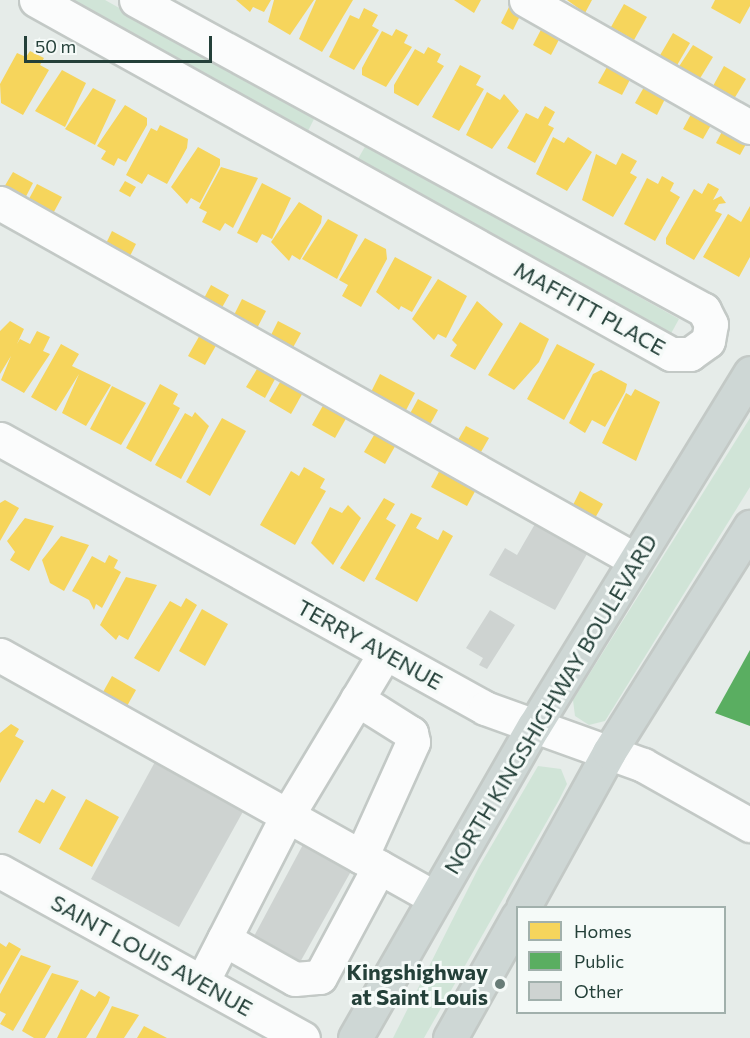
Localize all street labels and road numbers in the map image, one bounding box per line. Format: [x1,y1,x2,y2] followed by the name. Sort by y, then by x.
[510,255,670,361] street label: MAFFITT PLACE
[438,529,662,879] street label: NORTH KINGSHIGHWAY BOULEVARD
[293,593,447,695] street label: TERRY AVENUE
[47,889,257,1021] street label: SAINT LOUIS AVENUE

